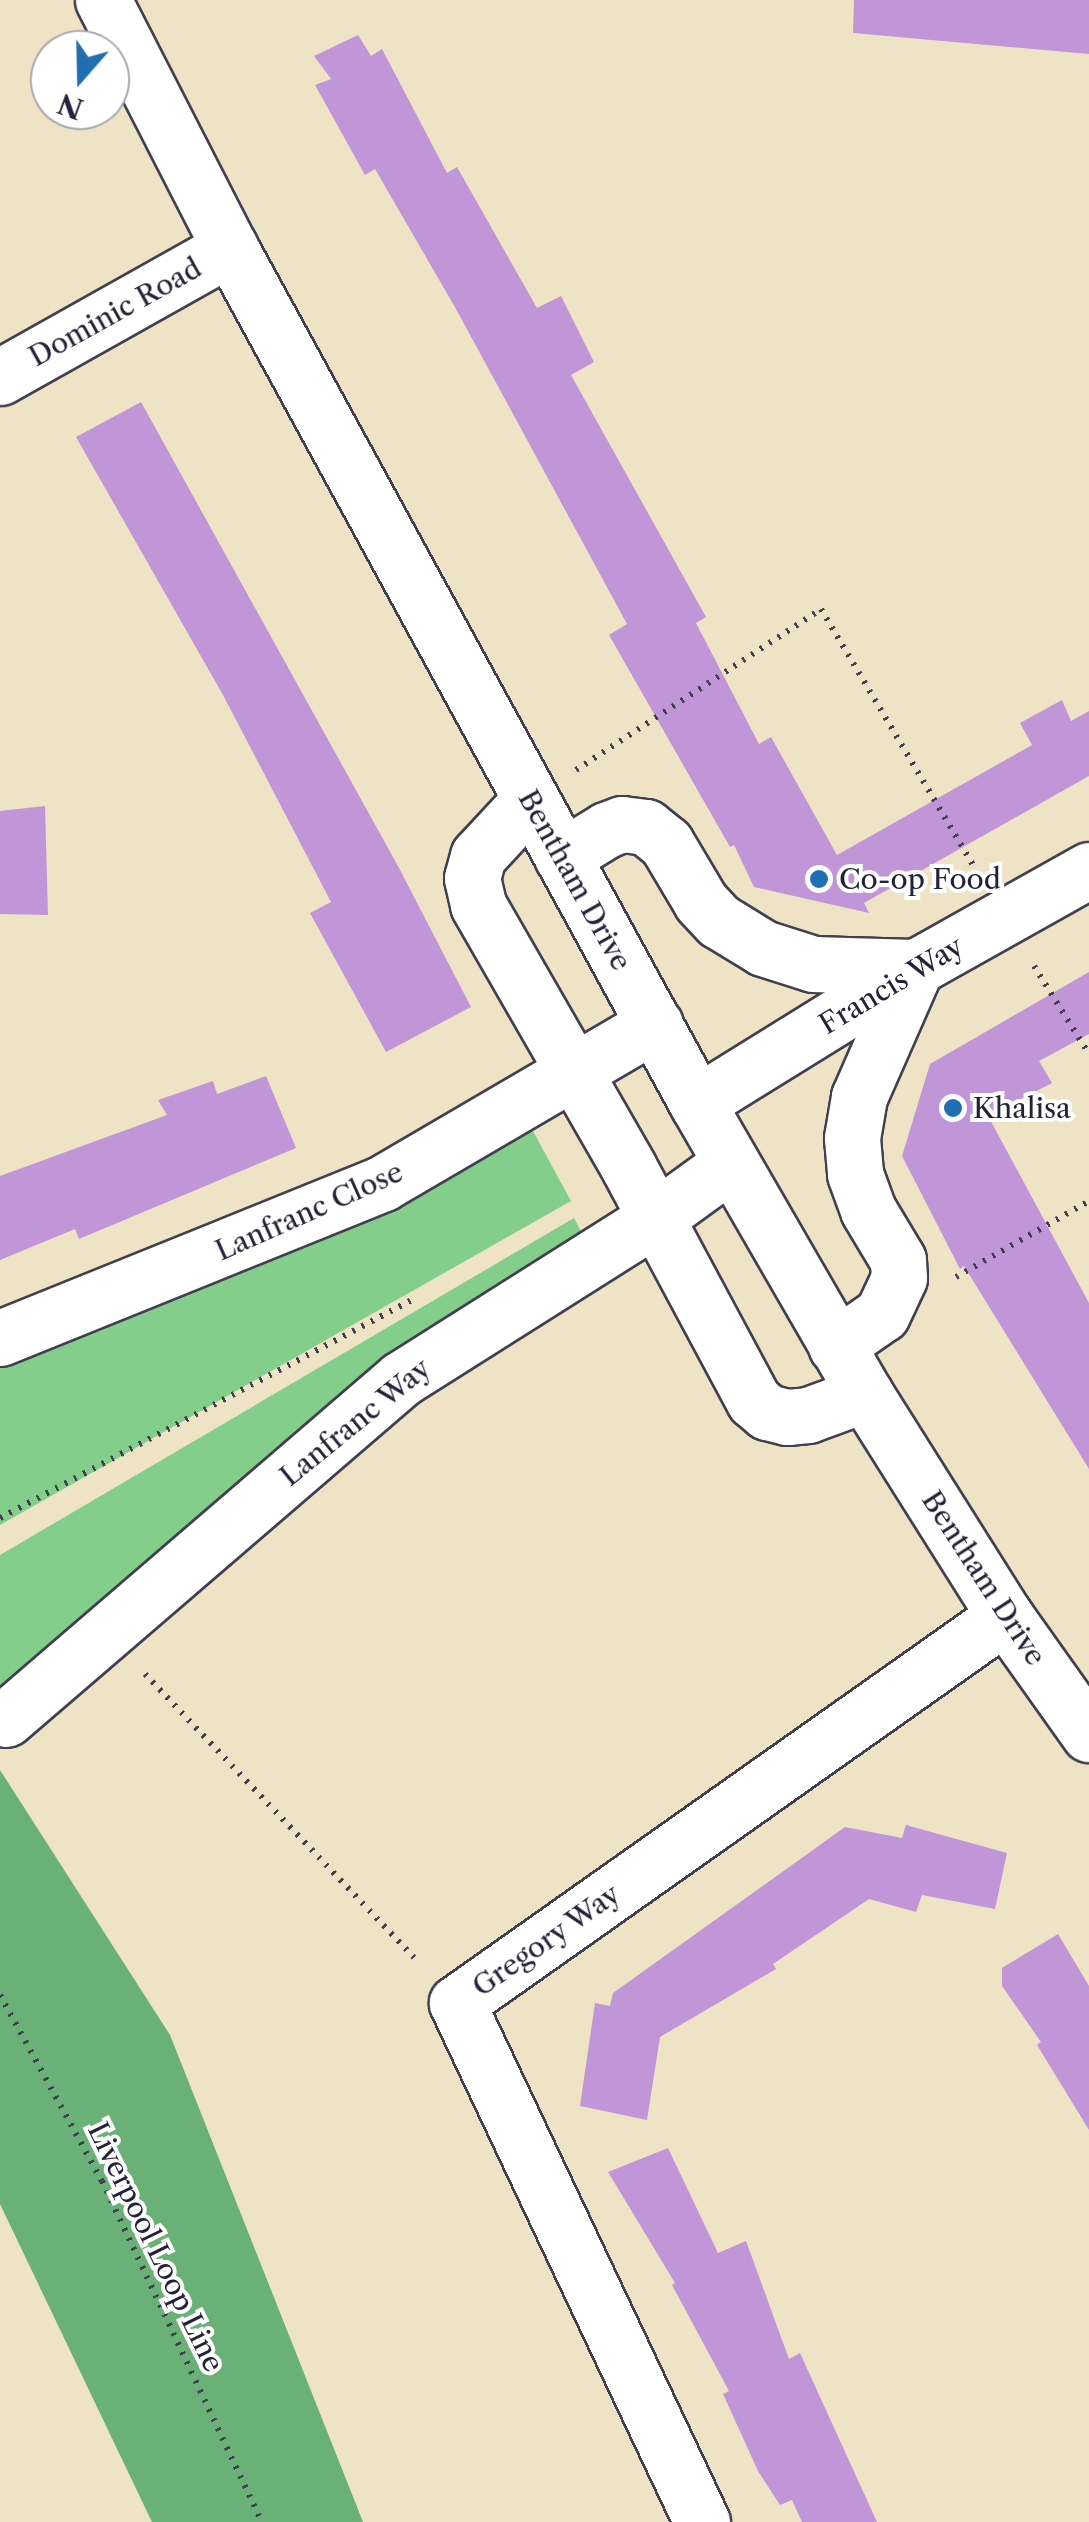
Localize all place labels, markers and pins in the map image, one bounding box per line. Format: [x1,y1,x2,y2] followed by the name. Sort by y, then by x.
[839,862,1001,896] place label: Co-op Food
[808,868,830,890] marker: Co-op Food
[973,1091,1071,1125] place label: Khalisa
[942,1097,964,1119] marker: Khalisa

